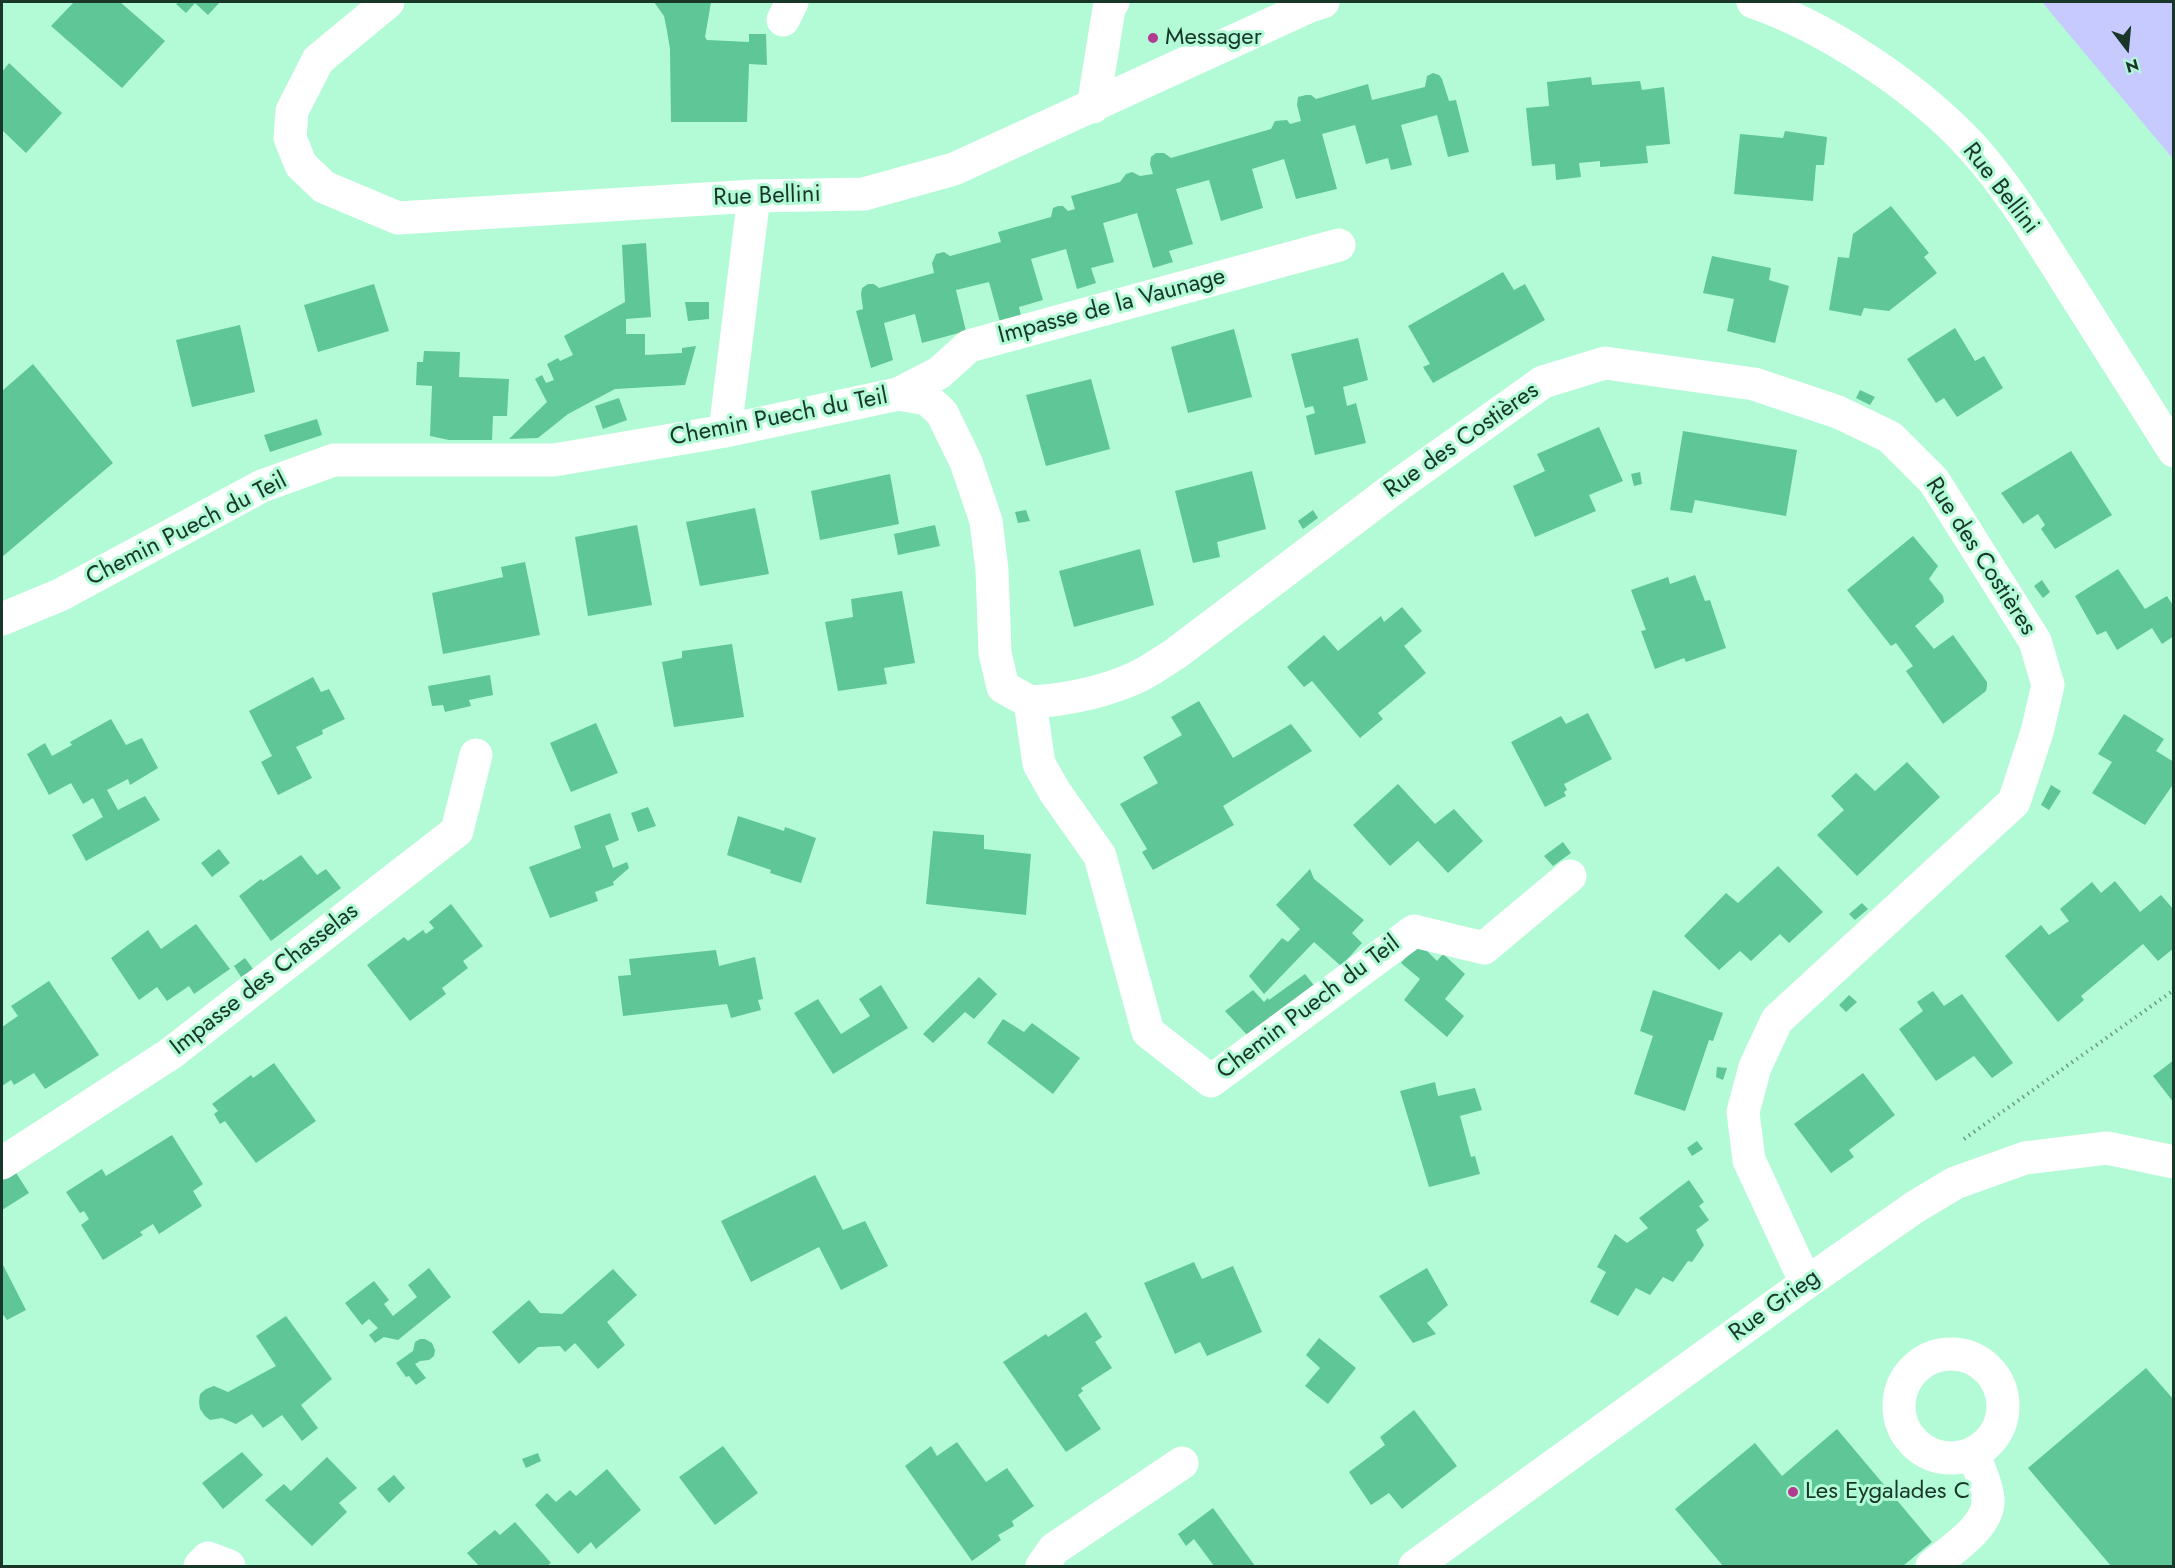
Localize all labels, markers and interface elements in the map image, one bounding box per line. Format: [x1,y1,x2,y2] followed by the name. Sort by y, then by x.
[2097,18,2157,78] north arrow
[1165,24,1262,52] place label: Messager
[1146,31,1160,45] marker: Messager
[2123,53,2141,79] text: N
[1956,138,2044,240] street label: Rue Bellini
[713,181,821,213] street label: Rue Bellini
[995,263,1229,351] street label: Impasse de la Vaunage
[1379,377,1545,505] street label: Rue des Costières
[668,383,890,453] street label: Chemin Puech du Teil
[82,467,292,593] street label: Chemin Puech du Teil
[1918,473,2042,641] street label: Rue des Costières
[165,898,365,1062] street label: Impasse des Chasselas
[1212,930,1406,1086] street label: Chemin Puech du Teil
[1724,1264,1826,1348] street label: Rue Grieg
[1805,1478,1970,1506] place label: Les Eygalades C
[1786,1485,1800,1499] marker: Les Eygalades C

